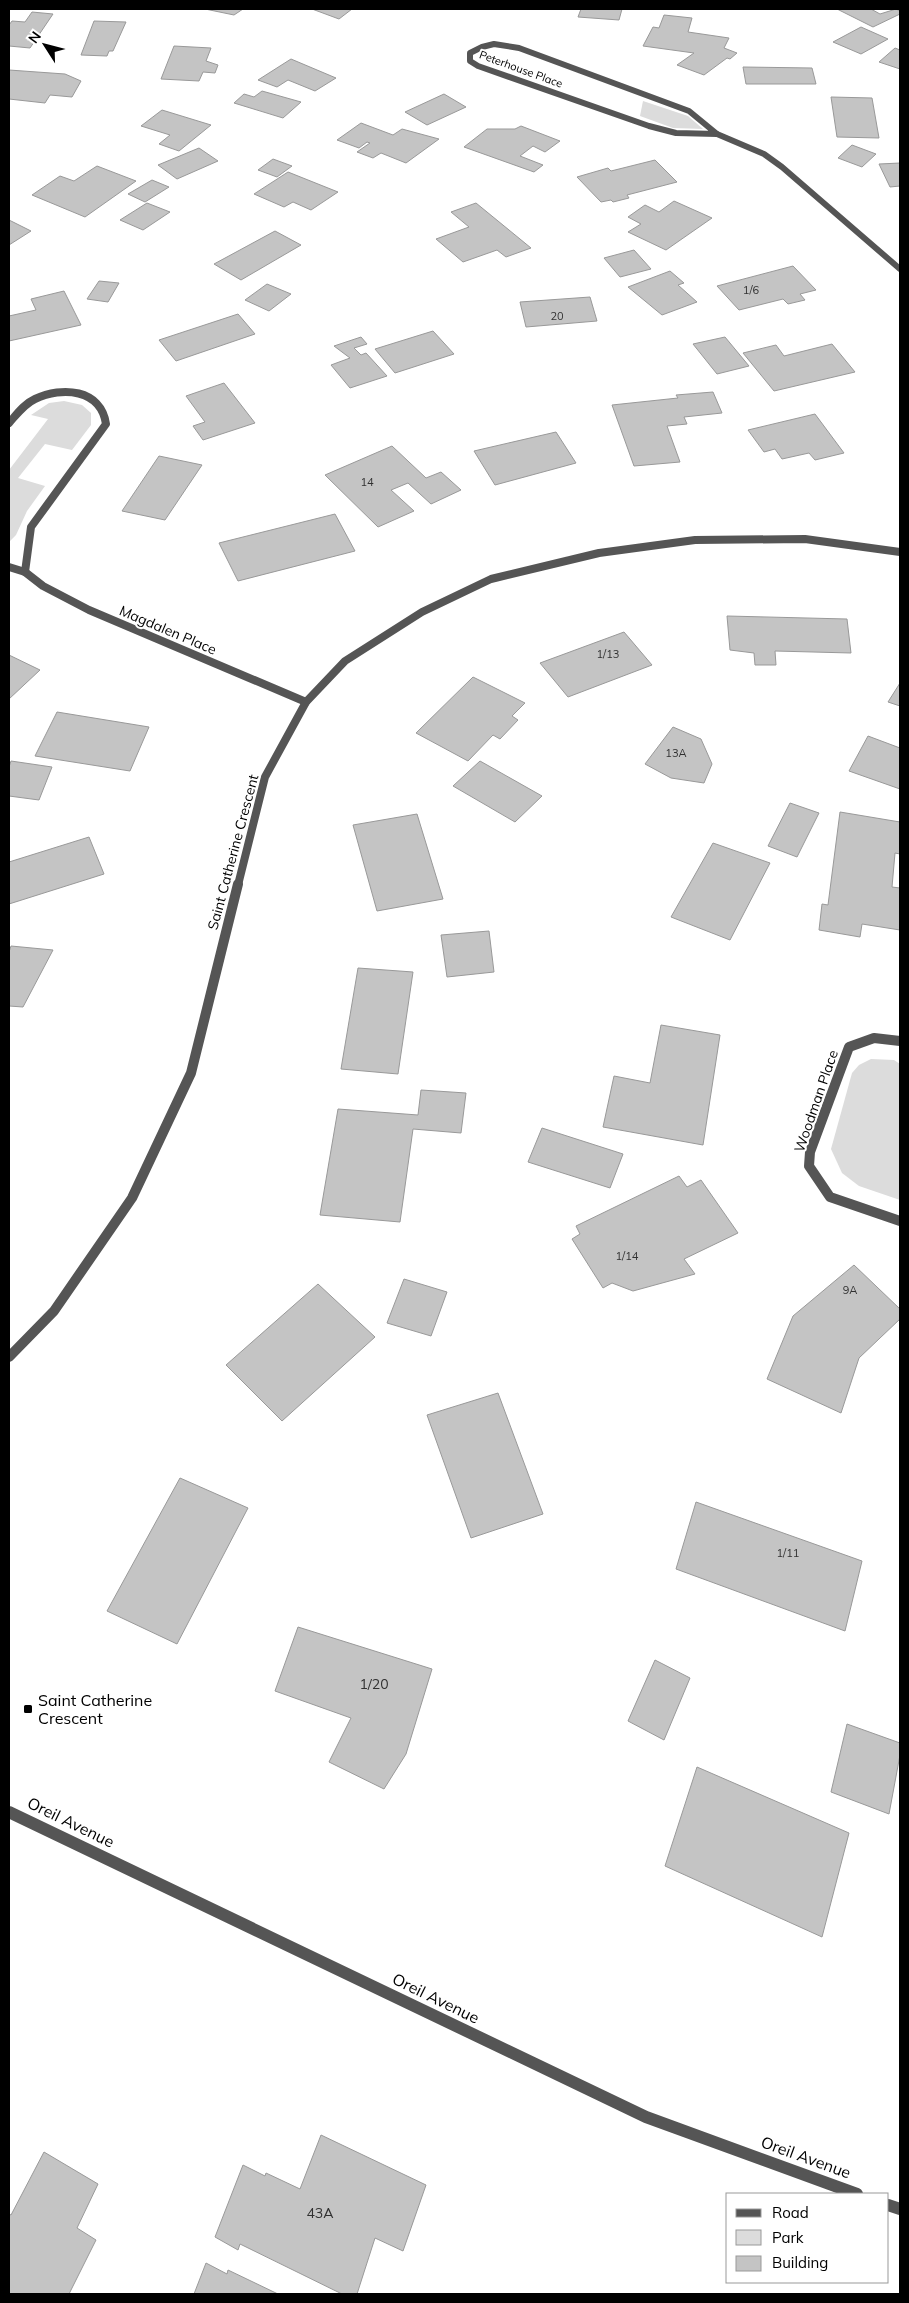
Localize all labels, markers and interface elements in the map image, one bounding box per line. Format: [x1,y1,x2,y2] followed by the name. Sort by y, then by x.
[20,20,70,70] north arrow
[24,28,45,47] text: N
[477,47,565,91] street label: Peterhouse Place
[743,283,760,297] house number: 1/6
[550,309,564,323] house number: 20
[360,475,374,489] house number: 14
[117,601,219,659] street label: Magdalen Place
[597,647,619,661] house number: 1/13
[665,746,687,760] house number: 13A
[204,772,262,932] street label: Saint Catherine Crescent
[790,1048,842,1154] street label: Woodman Place
[616,1249,639,1263] house number: 1/14
[843,1283,857,1297] house number: 9A
[777,1546,799,1560] house number: 1/11
[359,1675,389,1693] house number: 1/20
[38,1690,152,1728] place label: Saint Catherine Crescent
[22,1703,34,1715] marker: Saint Catherine Crescent
[24,1792,118,1852] street label: Oreil Avenue
[389,1968,483,2028] street label: Oreil Avenue
[758,2131,854,2183] street label: Oreil Avenue
[726,2193,889,2283] legend
[772,2203,809,2222] text: Road
[306,2204,334,2222] house number: 43A
[772,2228,804,2247] text: Park
[772,2253,828,2272] text: Building

